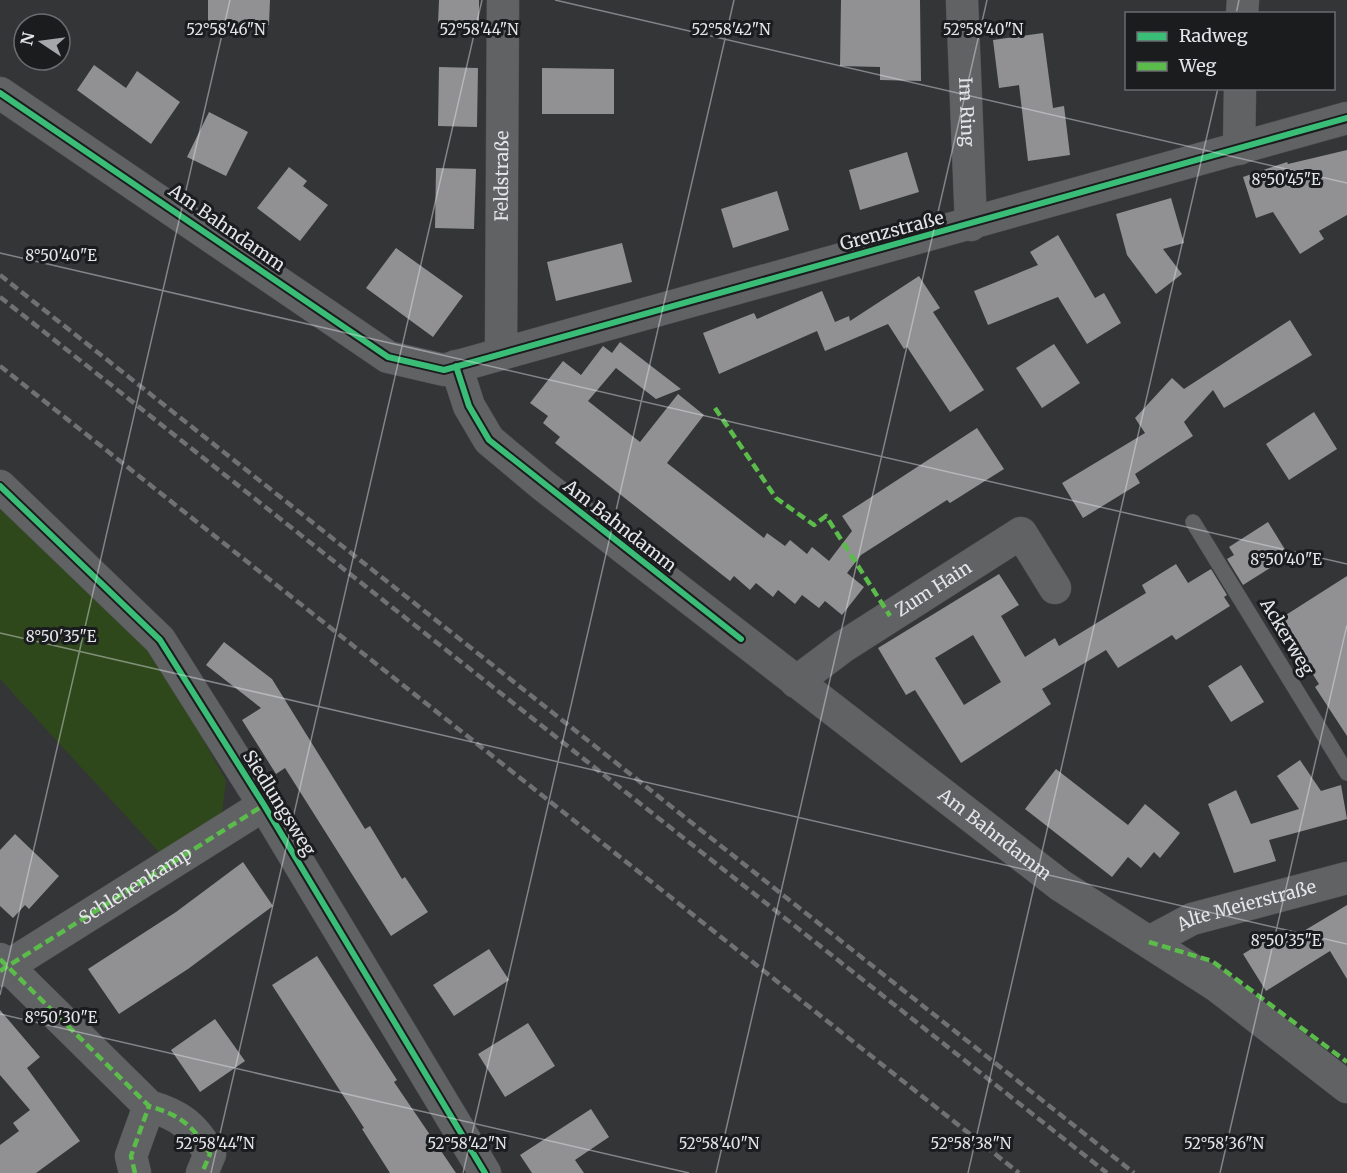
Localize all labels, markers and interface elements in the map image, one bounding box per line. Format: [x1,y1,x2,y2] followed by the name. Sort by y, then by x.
[12,12,72,72] north arrow
[1125,12,1335,90] legend
[186,20,266,39] text: 52°58'46"N
[439,20,519,39] text: 52°58'44"N
[691,20,771,39] text: 52°58'42"N
[943,20,1024,39] text: 52°58'40"N
[1179,24,1248,47] text: Radweg
[16,30,39,47] text: N
[1178,54,1217,77] text: Weg
[954,77,980,147] street label: Im Ring
[490,130,513,222] street label: Feldstraße
[1251,170,1321,189] text: 8°50'45"E
[164,178,290,276] street label: Am Bahndamm
[837,206,946,255] street label: Grenzstraße
[25,246,97,265] text: 8°50'40"E
[558,474,682,577] street label: Am Bahndamm
[1250,550,1322,569] text: 8°50'40"E
[890,556,976,621] street label: Zum Hain
[1255,593,1319,680] street label: Ackerweg
[26,627,97,646] text: 8°50'35"E
[238,746,321,860] street label: Siedlungsweg
[933,782,1056,885] street label: Am Bahndamm
[74,841,196,930] street label: Schlehenkamp
[1172,875,1319,937] street label: Alte Meierstraße
[1251,931,1322,950] text: 8°50'35"E
[25,1008,98,1027] text: 8°50'30"E
[175,1134,255,1153] text: 52°58'44"N
[427,1134,507,1153] text: 52°58'42"N
[679,1134,760,1153] text: 52°58'40"N
[931,1134,1012,1153] text: 52°58'38"N
[1184,1134,1264,1153] text: 52°58'36"N

